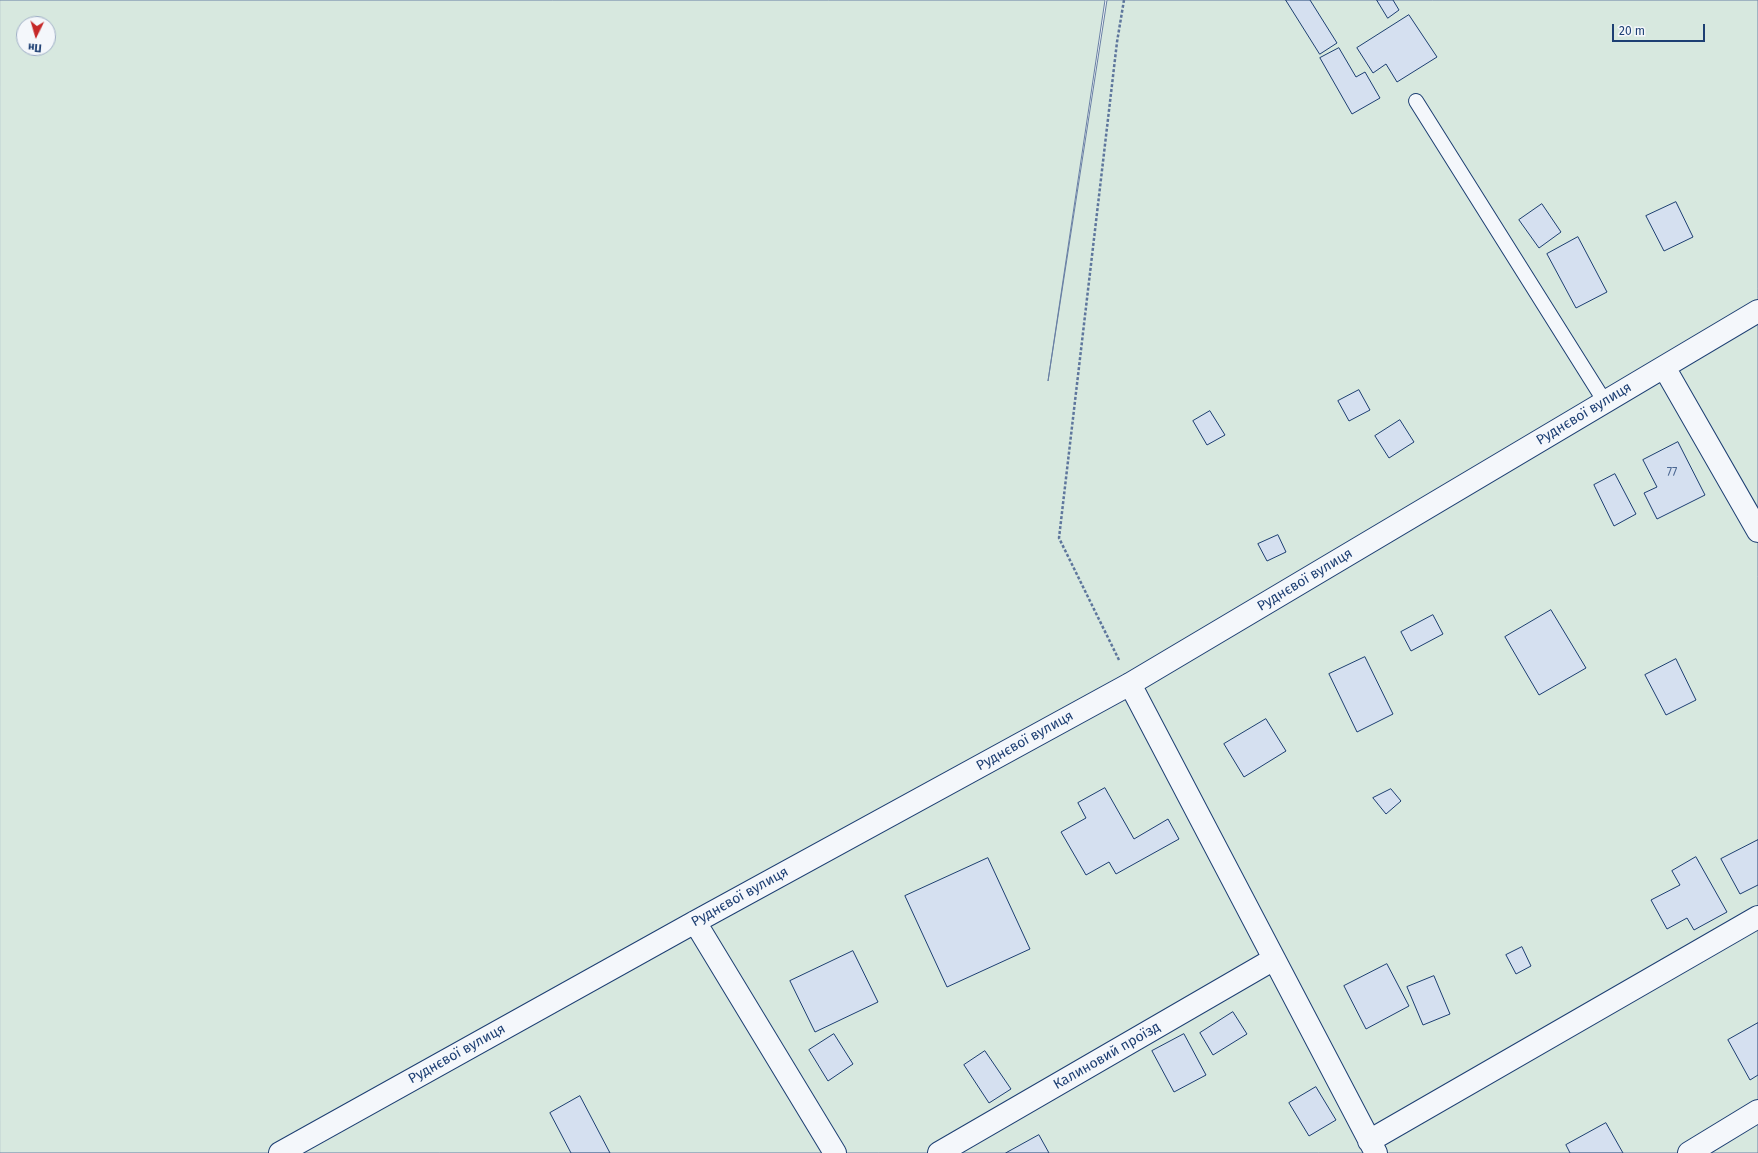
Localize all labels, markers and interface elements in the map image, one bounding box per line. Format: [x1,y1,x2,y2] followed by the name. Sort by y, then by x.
[16,16,56,56] north arrow
[1614,16,1707,42] scale bar
[1619,24,1645,38] text: 20 m
[28,40,42,55] text: Пн
[1533,379,1635,449] street label: Руднєвої вулиця
[1667,466,1677,480] house number: 77
[1254,545,1356,615] street label: Руднєвої вулиця
[974,707,1076,775] street label: Руднєвої вулиця
[689,863,791,931] street label: Руднєвої вулиця
[1051,1019,1163,1093] street label: Калиновий проїзд
[406,1020,508,1088] street label: Руднєвої вулиця

